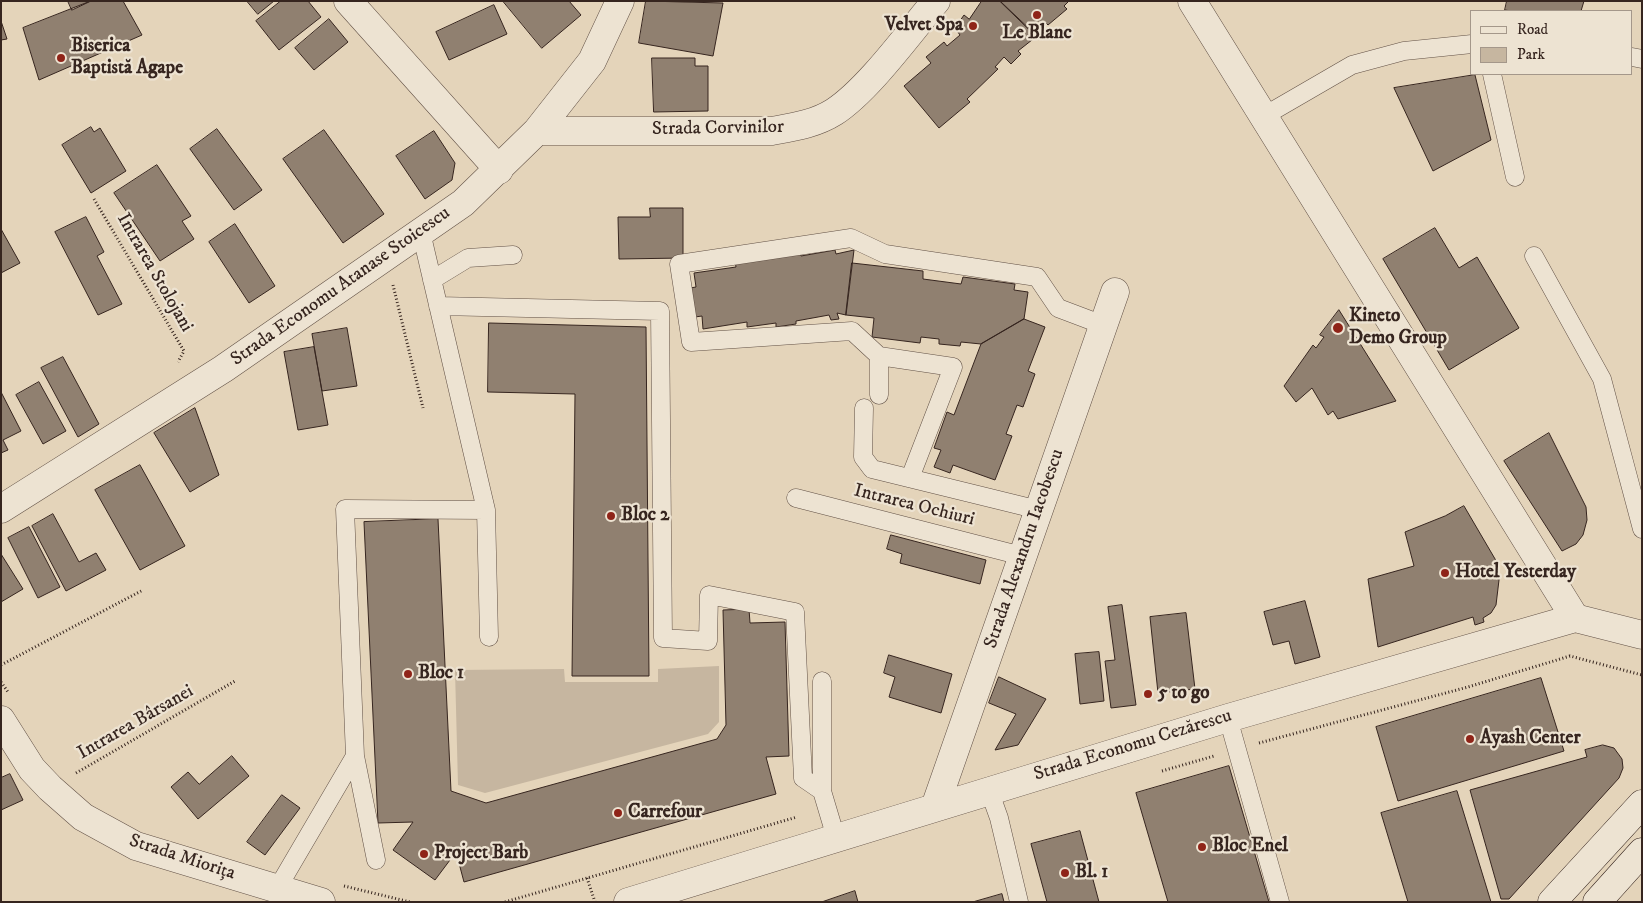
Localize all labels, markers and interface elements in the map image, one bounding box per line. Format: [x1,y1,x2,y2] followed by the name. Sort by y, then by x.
[1031,9,1043,21] marker: Le Blanc
[1470,10,1633,75] legend
[885,15,963,37] place label: Velvet Spa
[967,20,979,32] marker: Velvet Spa
[1517,20,1548,39] text: Road
[1002,23,1072,45] place label: Le Blanc
[71,36,183,80] place label: Biserica Baptistă Agape
[1517,45,1545,64] text: Park
[55,52,67,64] marker: Biserica Baptistă Agape
[652,116,784,142] street label: Strada Corvinilor
[227,202,455,372] street label: Strada Economu Atanase Stoicescu
[111,209,197,337] street label: Intrarea Stolojani
[1349,306,1447,350] place label: Kineto Demo Group
[1331,321,1345,335] marker: Kineto Demo Group
[980,446,1070,652] street label: Strada Alexandru Iacobescu
[851,480,977,532] street label: Intrarea Ochiuri
[621,505,669,527] place label: Bloc 2
[605,510,617,522] marker: Bloc 2
[1455,562,1576,584] place label: Hotel Yesterday
[1439,567,1451,579] marker: Hotel Yesterday
[418,663,464,685] place label: Bloc 1
[402,668,414,680] marker: Bloc 1
[74,681,198,765] street label: Intrarea Bârsanei
[1158,683,1209,705] place label: 5 to go
[1142,688,1154,700] marker: 5 to go
[1031,705,1235,787] street label: Strada Economu Cezărescu
[1480,728,1581,750] place label: Ayash Center
[1464,733,1476,745] marker: Ayash Center
[628,802,702,824] place label: Carrefour
[612,807,624,819] marker: Carrefour
[126,830,238,886] street label: Strada Miorița
[1212,836,1288,858] place label: Bloc Enel
[1196,841,1208,853] marker: Bloc Enel
[434,843,528,865] place label: Project Barb
[418,848,430,860] marker: Project Barb
[1075,862,1108,884] place label: Bl. 1
[1059,867,1071,879] marker: Bl. 1

